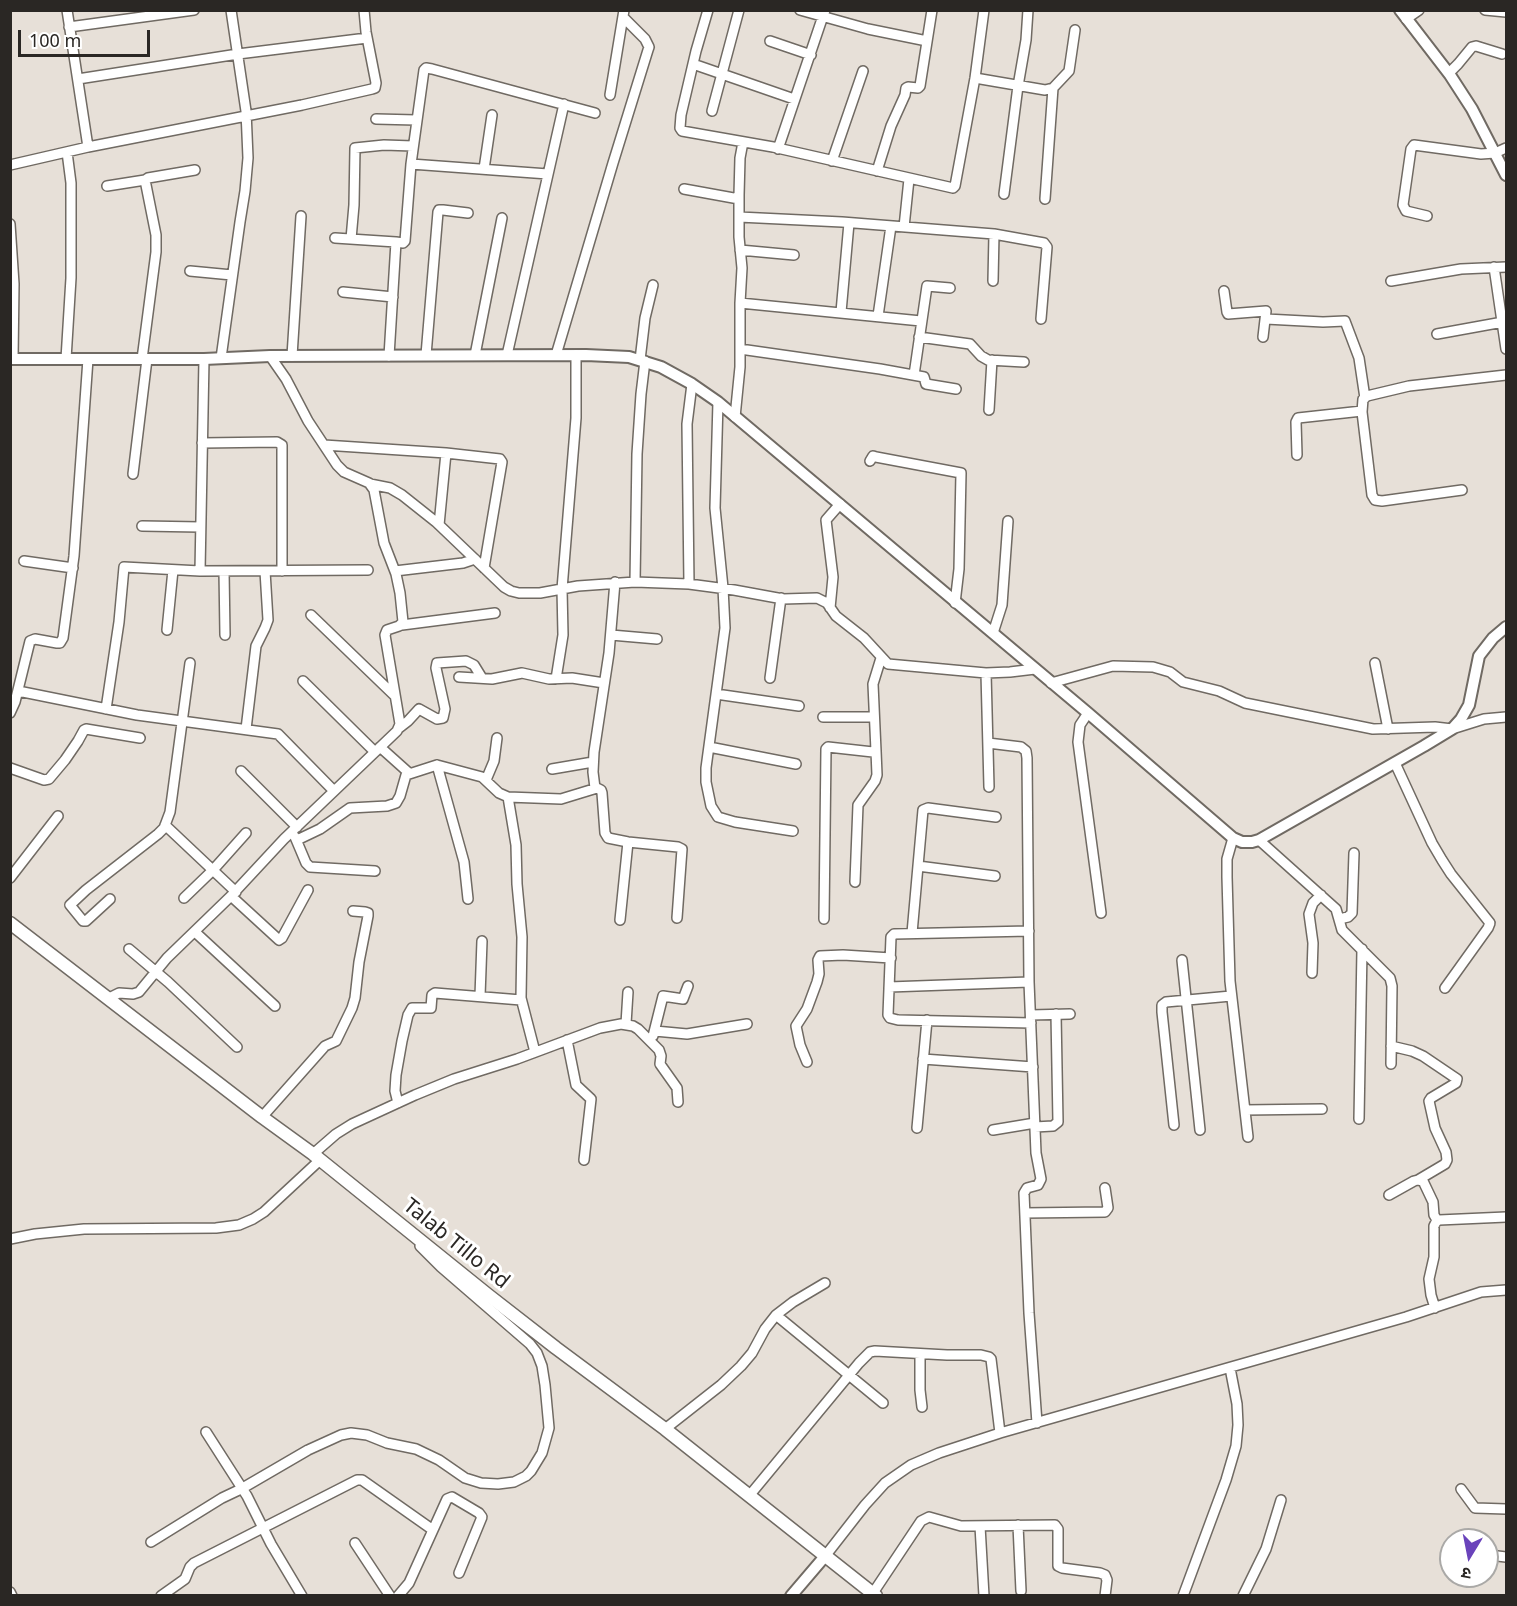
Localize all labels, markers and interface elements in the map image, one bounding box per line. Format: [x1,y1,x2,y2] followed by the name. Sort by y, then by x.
[21,18,153,56] scale bar
[29,28,81,52] text: 100 m
[398,1193,514,1295] street label: Talab Tillo Rd
[1439,1528,1499,1588] north arrow
[1460,1562,1473,1585] text: उ

